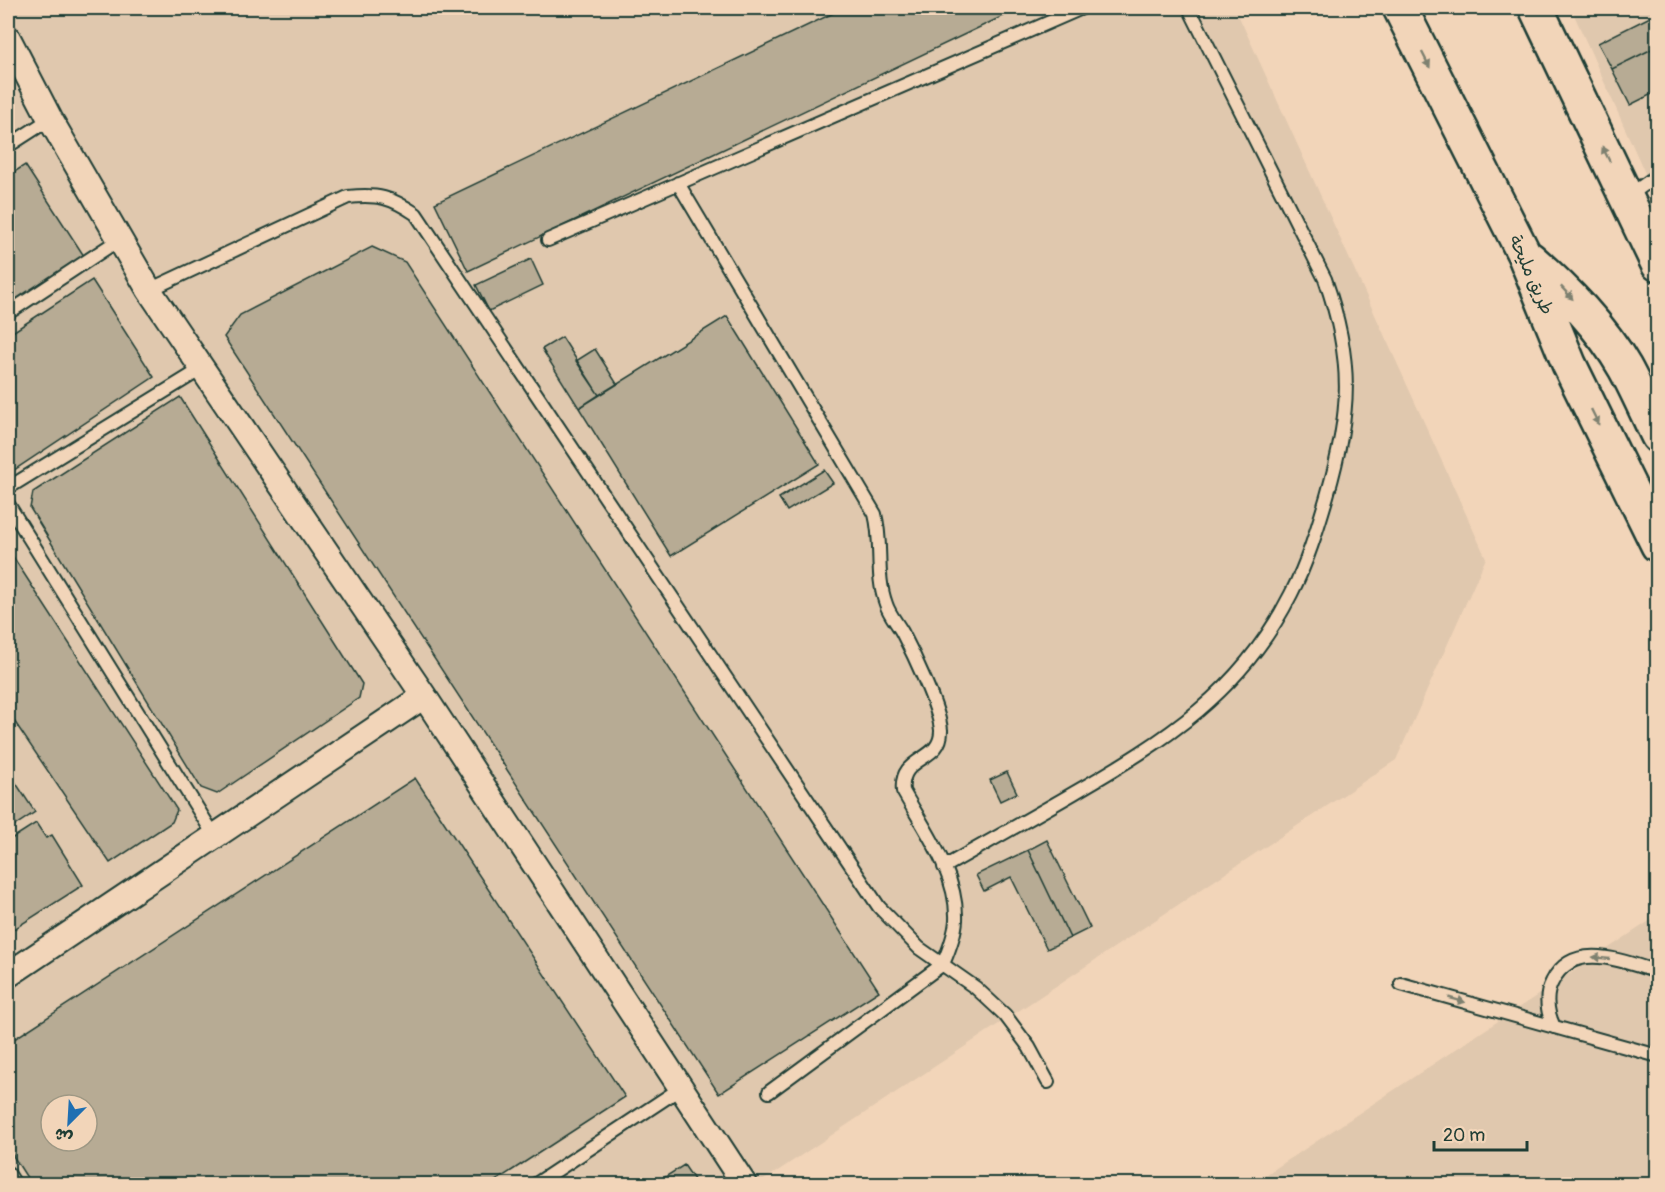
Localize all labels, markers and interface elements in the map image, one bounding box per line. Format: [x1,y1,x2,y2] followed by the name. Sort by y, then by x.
[1421,51,1431,68] one-way arrow
[1602,146,1611,163] one-way arrow
[1503,232,1559,318] street label: طريق مليحة
[1560,286,1574,301] one-way arrow
[1590,408,1600,425] one-way arrow
[1591,953,1610,963] one-way arrow
[1448,996,1466,1005] one-way arrow
[39,1093,99,1153] north arrow
[1434,1114,1527,1152] scale bar
[51,1123,75,1149] text: ش
[1443,1124,1485,1147] text: 20 m

